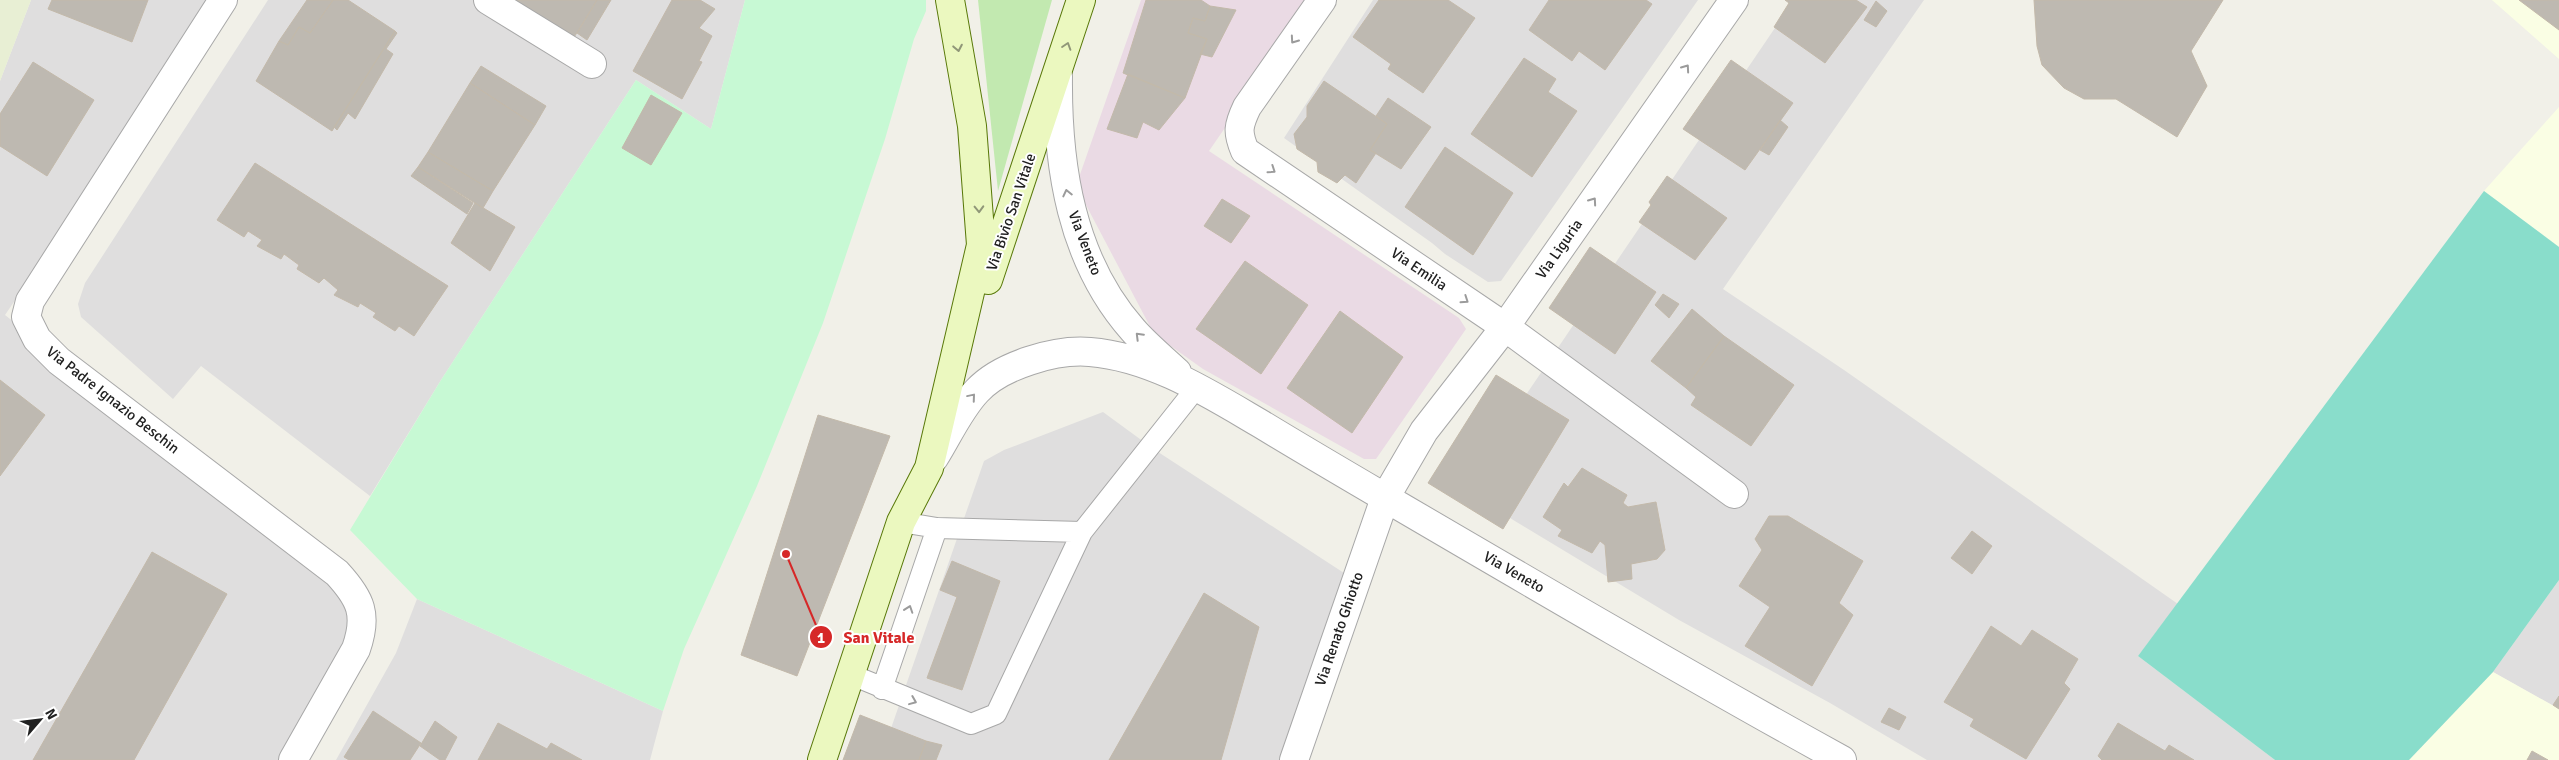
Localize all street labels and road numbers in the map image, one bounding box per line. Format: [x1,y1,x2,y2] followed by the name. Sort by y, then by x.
[982,151,1040,273] street label: Via Bivio San Vitale
[1064,208,1106,278] street label: Via Veneto
[1532,216,1586,282] street label: Via Liguria
[1387,244,1451,294] street label: Via Emilia
[43,342,183,458] street label: Via Padre Ignazio Beschin
[1480,547,1548,597] street label: Via Veneto
[1311,569,1367,688] street label: Via Renato Ghiotto

